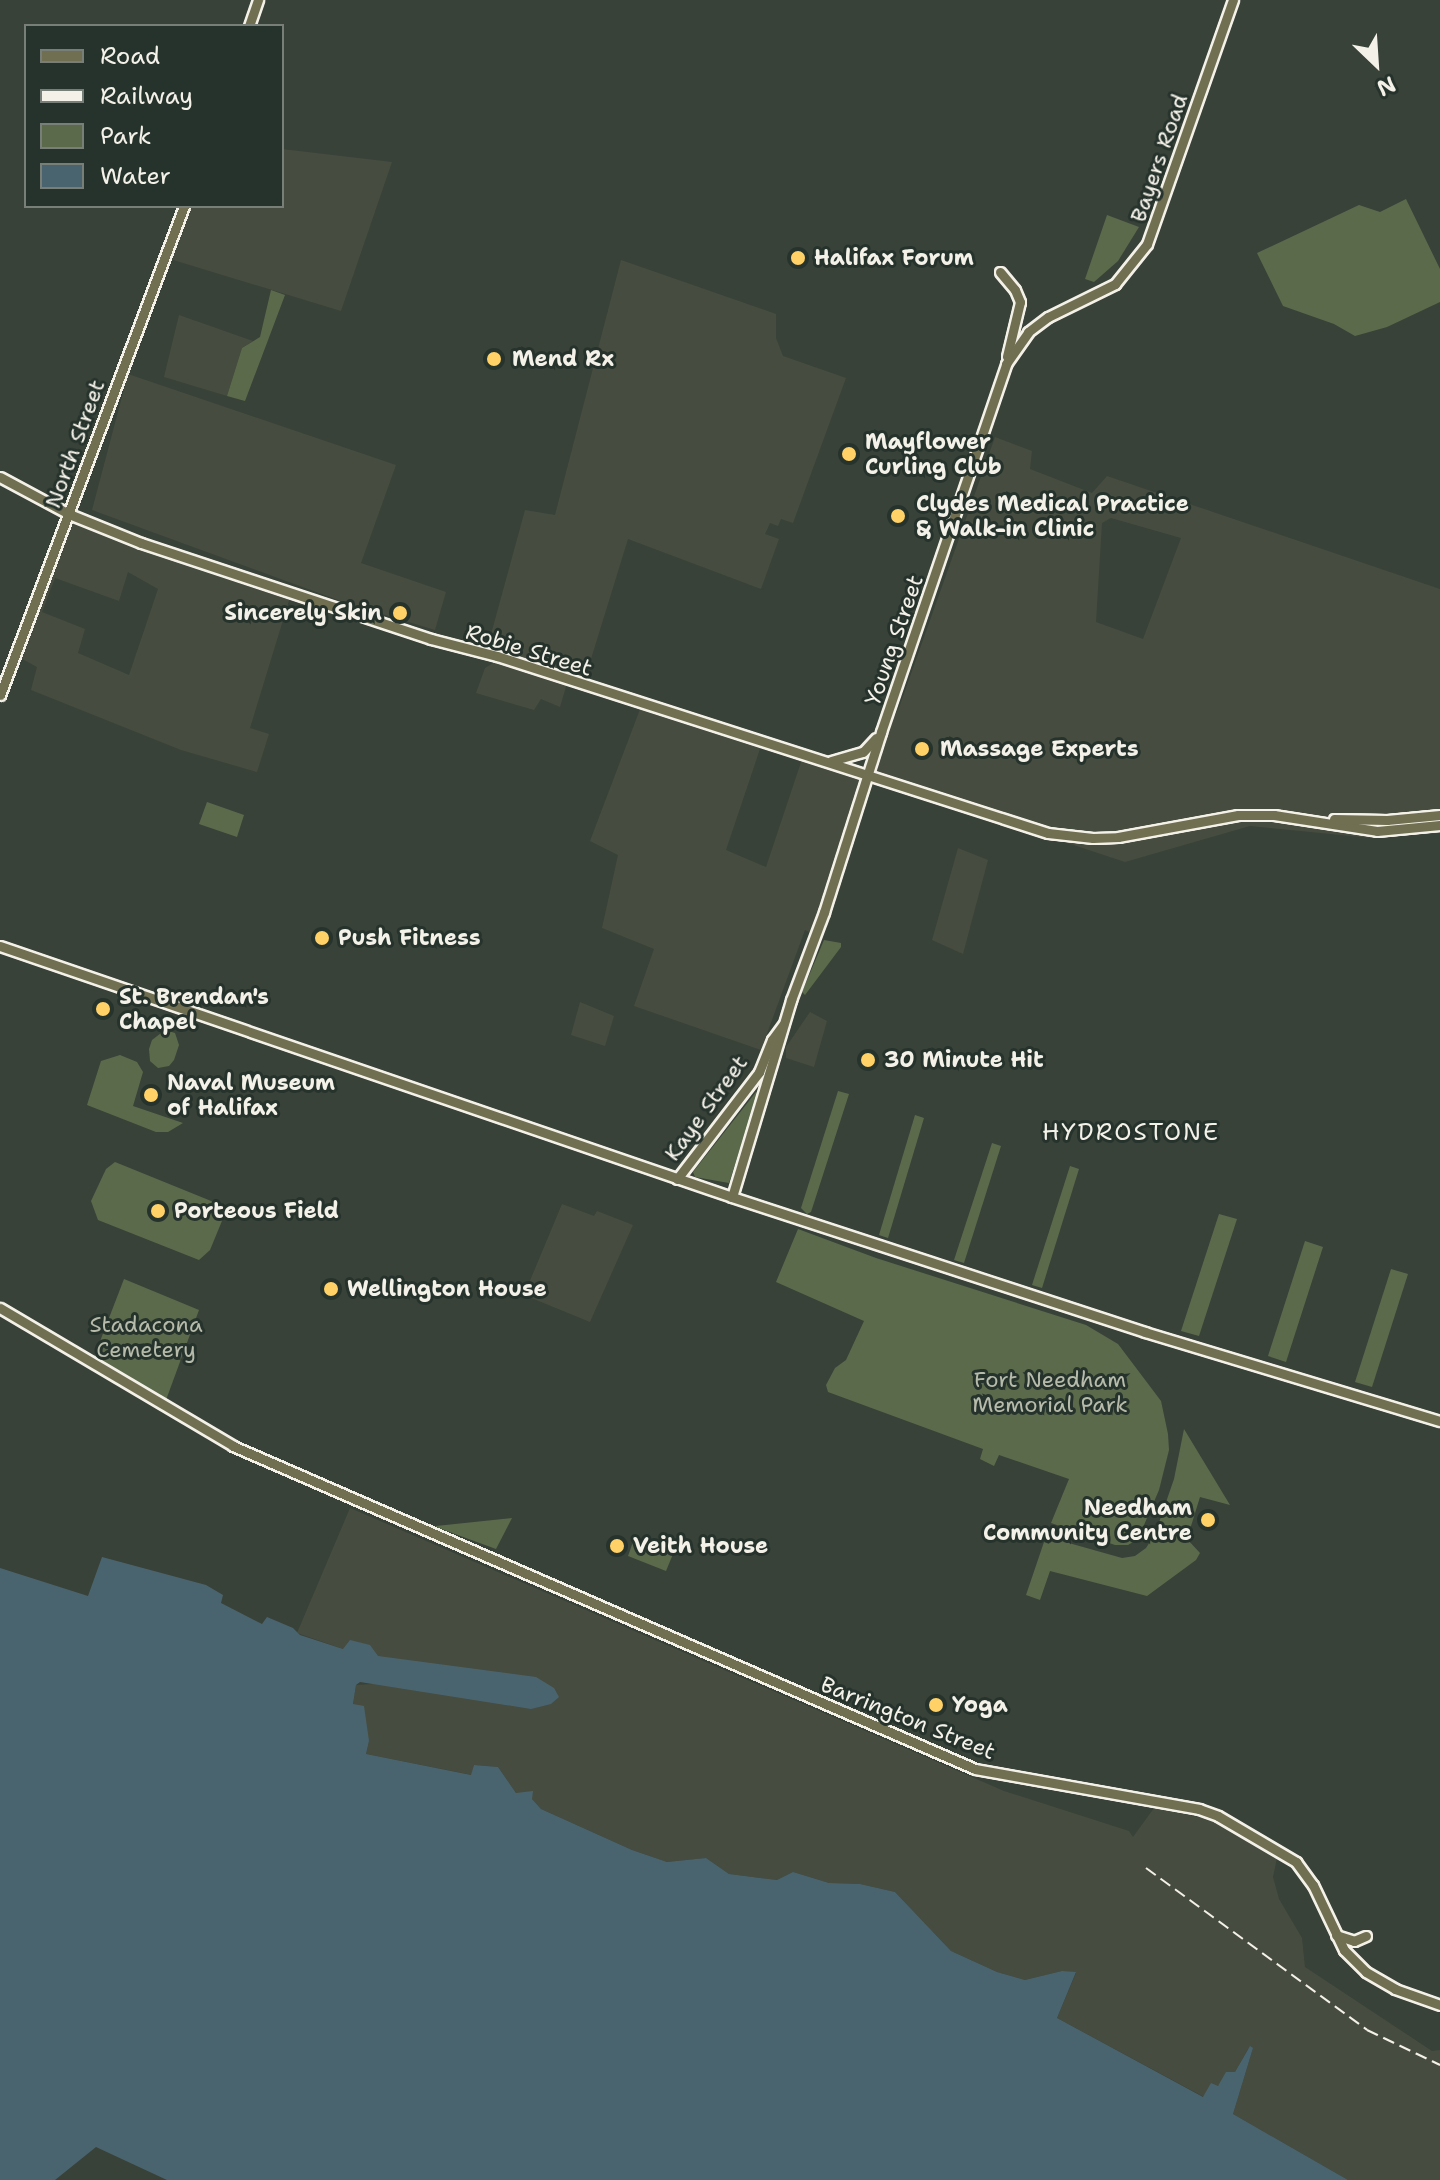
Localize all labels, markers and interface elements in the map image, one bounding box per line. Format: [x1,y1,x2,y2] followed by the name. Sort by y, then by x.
[24,24,284,208] legend
[1336,24,1416,104] north arrow
[100,40,160,72] text: Road
[1372,69,1400,103] text: N
[100,80,193,112] text: Railway
[1125,90,1193,226] street label: Bayers Road
[100,120,152,152] text: Park
[100,160,171,192] text: Water
[814,245,974,271] place label: Halifax Forum
[789,249,807,267] marker: Halifax Forum
[512,346,614,372] place label: Mend Rx
[483,348,505,370] marker: Mend Rx
[40,376,110,512] street label: North Street
[865,428,1002,480] place label: Mayflower Curling Club
[840,445,858,463] marker: Mayflower Curling Club
[916,490,1189,542] place label: Clydes Medical Practice & Walk-in Clinic
[887,505,909,527] marker: Clydes Medical Practice & Walk-in Clinic
[859,571,929,709] street label: Young Street
[224,600,382,626] place label: Sincerely Skin
[389,602,411,624] marker: Sincerely Skin
[462,618,596,682] street label: Robie Street
[940,736,1139,762] place label: Massage Experts
[911,738,933,760] marker: Massage Experts
[338,925,480,951] place label: Push Fitness
[313,929,331,947] marker: Push Fitness
[119,983,269,1034] place label: St. Brendan's Chapel
[94,1000,112,1018] marker: St. Brendan's Chapel
[884,1047,1044,1073] place label: 30 Minute Hit
[659,1050,753,1166] street label: Kaye Street
[859,1051,877,1069] marker: 30 Minute Hit
[167,1069,335,1120] place label: Naval Museum of Halifax
[142,1086,160,1104] marker: Naval Museum of Halifax
[1042,1119,1220,1147] district label: HYDROSTONE
[174,1198,339,1224] place label: Porteous Field
[149,1202,167,1220] marker: Porteous Field
[347,1276,547,1302] place label: Wellington House
[322,1280,340,1298] marker: Wellington House
[89,1311,203,1362] park label: Stadacona Cemetery
[972,1366,1128,1418] park label: Fort Needham Memorial Park
[983,1494,1192,1546] place label: Needham Community Centre
[1199,1511,1217,1529] marker: Needham Community Centre
[633,1533,768,1559] place label: Veith House
[608,1537,626,1555] marker: Veith House
[817,1671,999,1765] street label: Barrington Street
[952,1692,1008,1718] place label: Yoga
[927,1696,945,1714] marker: Yoga

